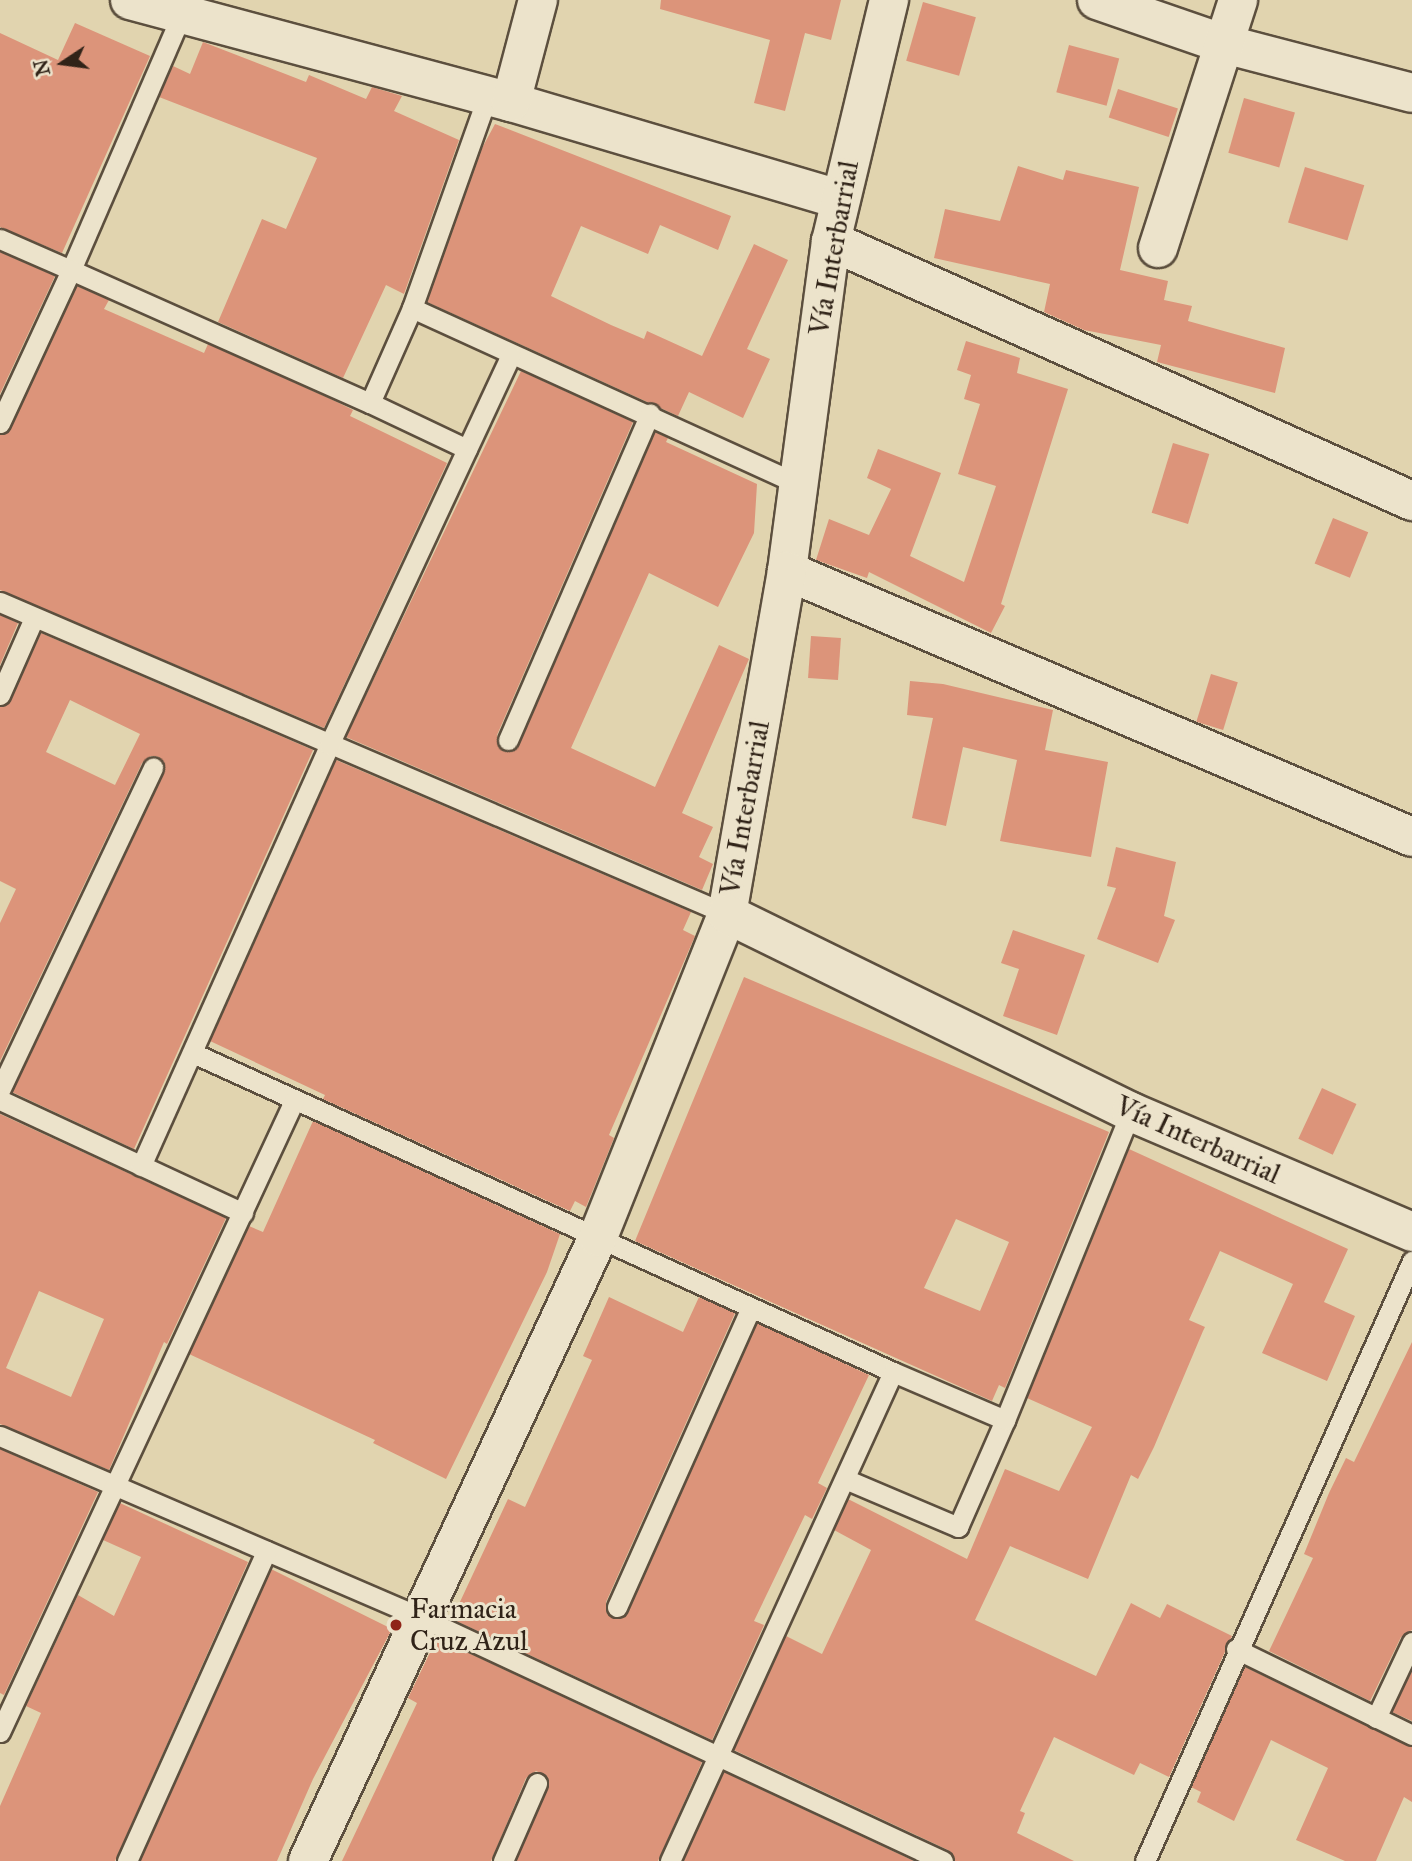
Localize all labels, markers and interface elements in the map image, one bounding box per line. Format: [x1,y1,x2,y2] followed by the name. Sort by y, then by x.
[28,28,98,98] north arrow
[29,57,55,78] text: N
[802,158,866,338] street label: Vía Interbarrial
[713,718,777,898] street label: Vía Interbarrial
[1110,1089,1286,1191] street label: Vía Interbarrial
[410,1592,528,1658] place label: Farmacia Cruz Azul
[388,1617,404,1633] marker: Farmacia Cruz Azul

